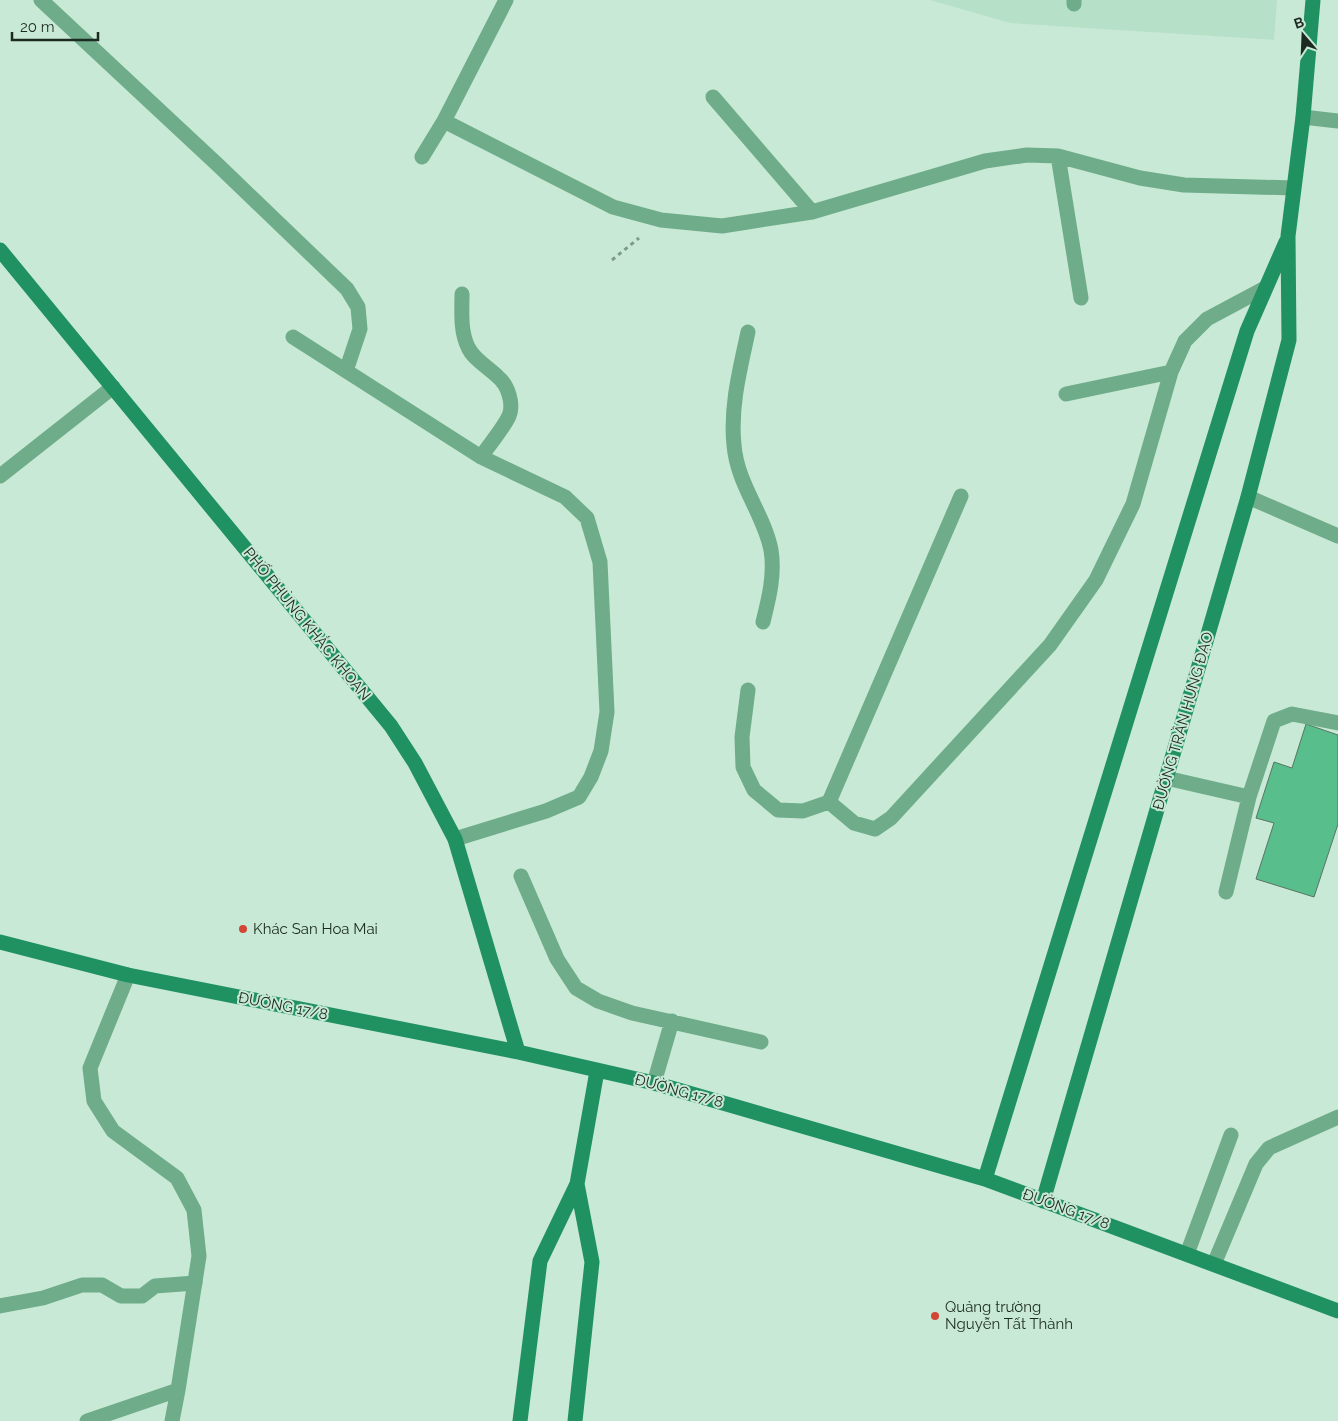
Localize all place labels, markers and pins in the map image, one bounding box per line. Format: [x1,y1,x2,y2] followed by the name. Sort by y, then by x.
[253,920,378,938] place label: Khác San Hoa Mai
[237,923,249,935] marker: Khác San Hoa Mai
[945,1298,1073,1333] place label: Quảng trường Nguyễn Tất Thành
[929,1310,941,1322] marker: Quảng trường Nguyễn Tất Thành

